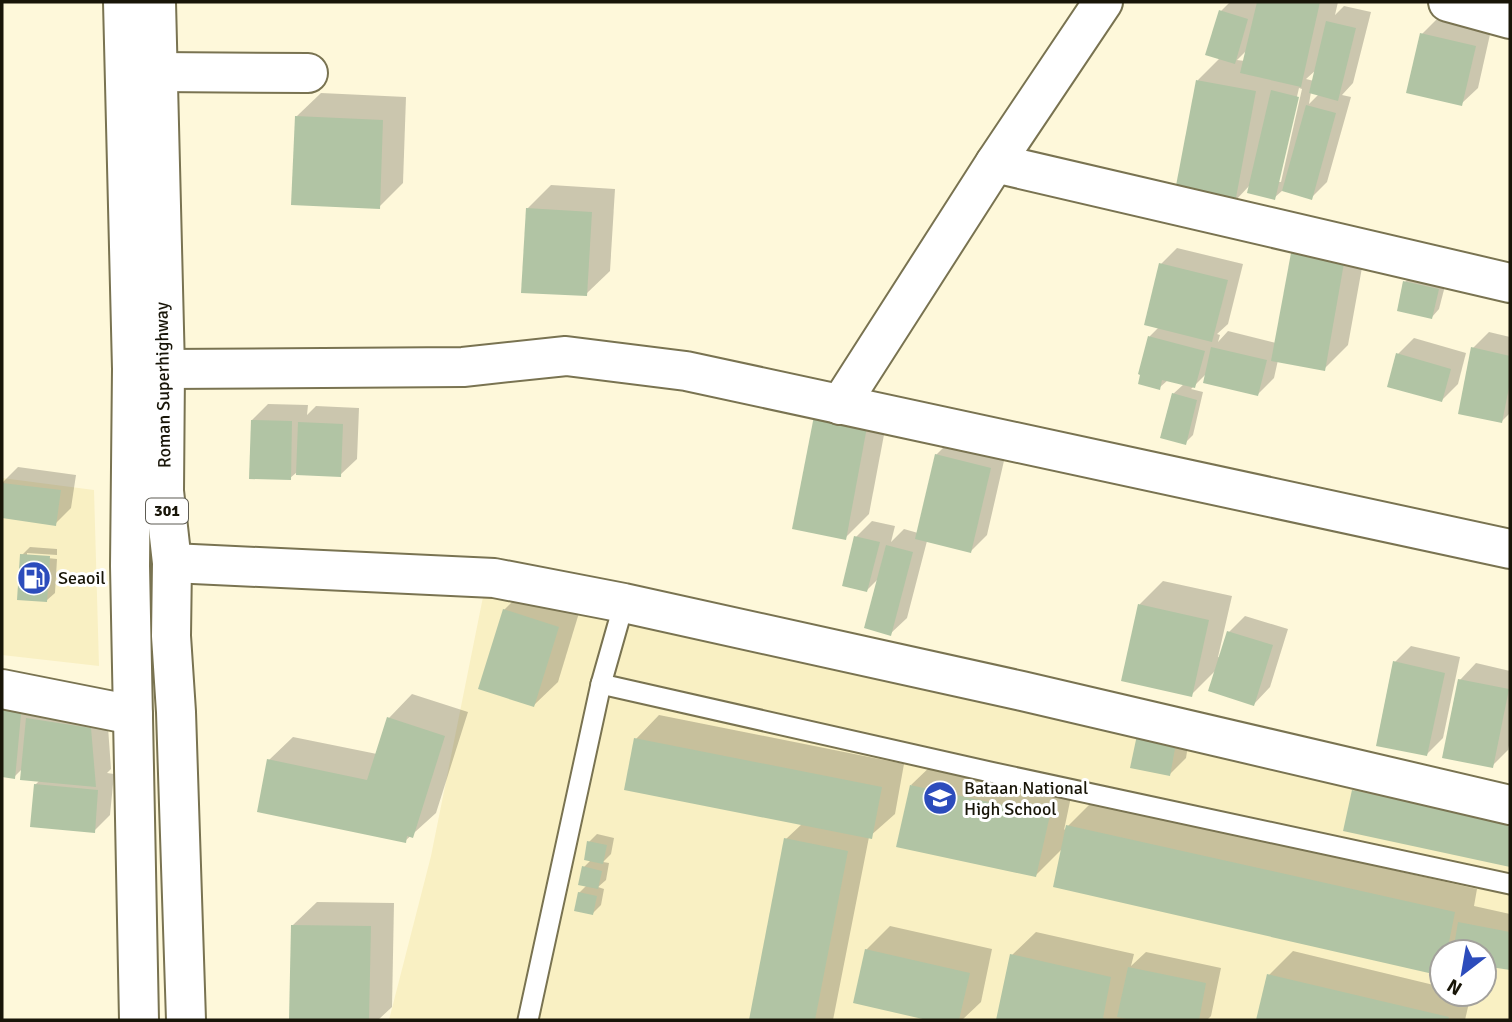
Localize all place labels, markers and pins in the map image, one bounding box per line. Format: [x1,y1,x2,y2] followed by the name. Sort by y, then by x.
[15,559,53,597] fuel station icon: Seaoil
[58,567,106,589] place label: Seaoil
[964,777,1088,820] place label: Bataan National High School
[921,779,959,817] school or university icon: Bataan National High School

